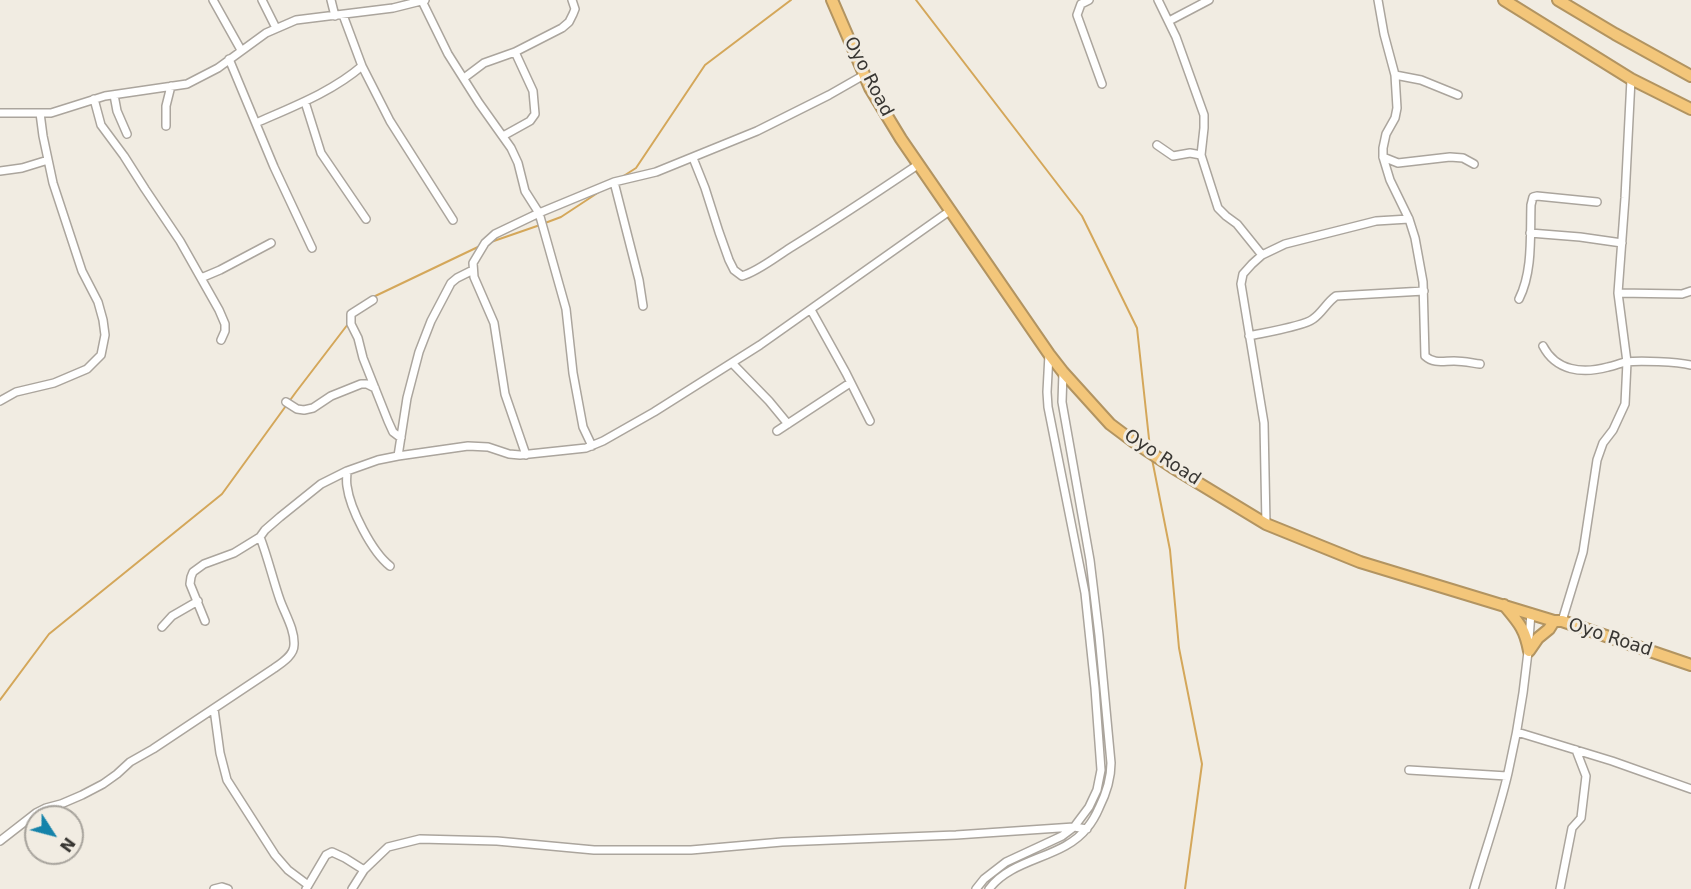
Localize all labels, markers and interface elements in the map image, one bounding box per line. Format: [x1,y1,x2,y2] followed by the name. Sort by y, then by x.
[839,33,897,121] street label: Oyo Road
[1120,425,1204,491] street label: Oyo Road
[1565,614,1655,662] street label: Oyo Road
[24,805,84,865] north arrow
[56,834,79,856] text: N

